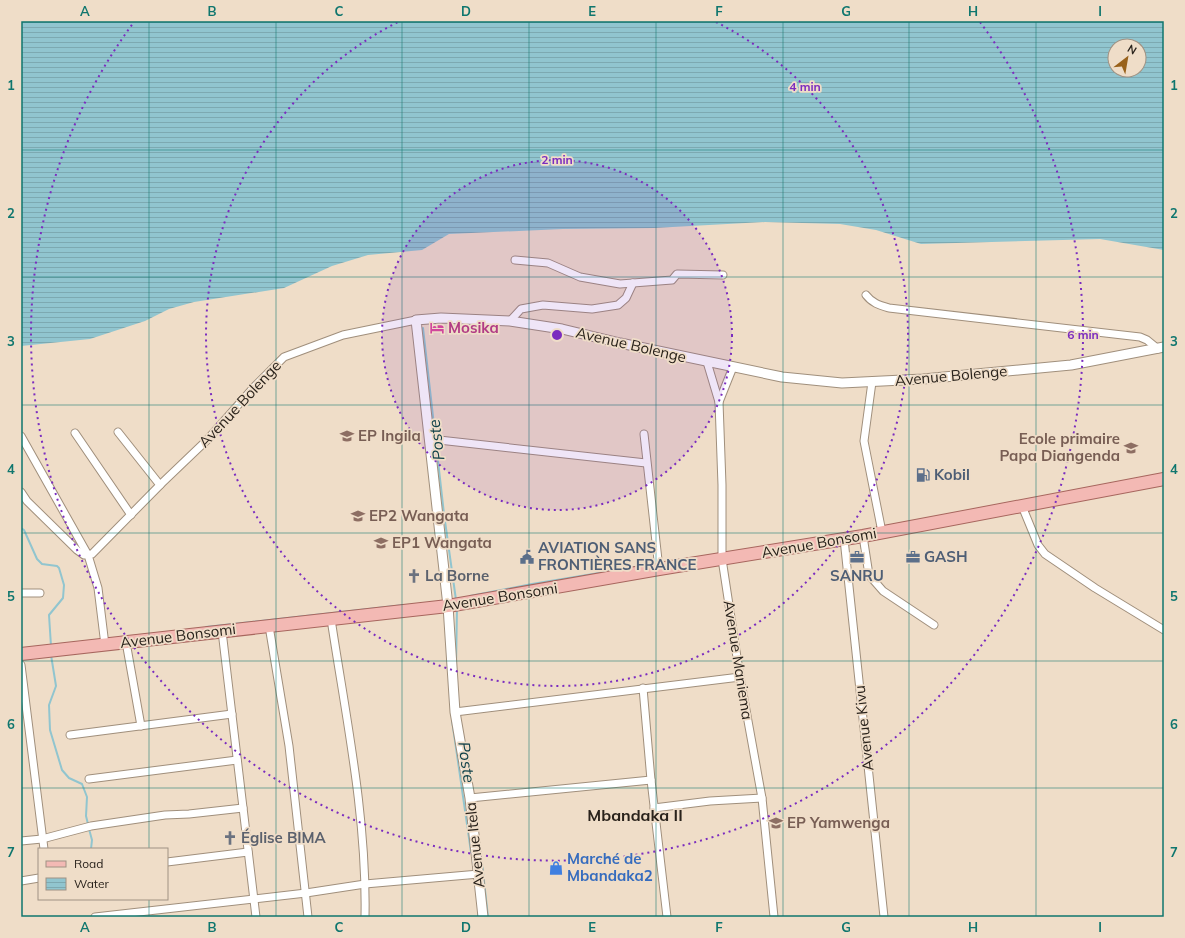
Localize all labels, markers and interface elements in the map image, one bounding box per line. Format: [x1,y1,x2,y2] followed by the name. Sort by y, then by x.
[80,3,90,19] text: A
[208,3,217,19] text: B
[335,3,344,19] text: C
[461,3,471,19] text: D
[588,3,596,19] text: E
[715,3,723,19] text: F
[841,3,851,19] text: G
[968,3,978,19] text: H
[1098,3,1102,19] text: I
[1107,38,1147,78] north arrow
[1125,41,1139,58] text: N
[7,77,15,93] text: 1
[1170,77,1178,93] text: 1
[789,79,821,94] text: 4 min
[541,152,573,167] text: 2 min
[7,205,15,221] text: 2
[1170,205,1178,221] text: 2
[448,318,499,337] place label: Mosika
[429,320,445,336] hotel icon: Mosika
[574,323,688,366] street label: Avenue Bolenge
[1067,327,1099,342] text: 6 min
[550,328,564,342] centre of rings
[7,333,15,349] text: 3
[1170,333,1178,349] text: 3
[194,356,285,451] street label: Avenue Bolenge
[894,361,1008,390] street label: Avenue Bolenge
[424,418,448,462] water label: Poste
[358,426,421,445] place label: EP Ingila
[339,428,355,444] school or university icon: EP Ingila
[999,429,1120,465] place label: Ecole primaire Papa Diangenda
[1123,440,1139,456] school or university icon: Ecole primaire Papa Diangenda
[7,461,15,477] text: 4
[1170,461,1178,477] text: 4
[934,465,970,484] place label: Kobil
[915,467,931,483] fuel station icon: Kobil
[369,506,469,525] place label: EP2 Wangata
[350,508,366,524] school or university icon: EP2 Wangata
[760,523,878,562] street label: Avenue Bonsomi
[392,533,492,552] place label: EP1 Wangata
[373,535,389,551] school or university icon: EP1 Wangata
[538,538,696,574] place label: AVIATION SANS FRONTIÈRES FRANCE
[924,547,968,566] place label: GASH
[519,549,535,565] public building icon: AVIATION SANS FRONTIÈRES FRANCE
[849,549,865,565] office icon: SANRU
[905,549,921,565] office icon: GASH
[425,566,489,585] place label: La Borne
[830,566,884,585] place label: SANRU
[406,568,422,584] church icon: La Borne
[441,578,559,615] street label: Avenue Bonsomi
[7,588,15,604] text: 5
[1170,588,1178,604] text: 5
[720,599,757,721] street label: Avenue Maniema
[119,619,237,652] street label: Avenue Bonsomi
[850,684,877,772] street label: Avenue Kivu
[7,716,15,732] text: 6
[1170,716,1178,732] text: 6
[454,740,480,784] water label: Poste
[461,801,488,889] street label: Avenue Itela
[587,805,683,825] district label: Mbandaka II
[787,813,890,832] place label: EP Yamwenga
[768,815,784,831] school or university icon: EP Yamwenga
[241,828,327,847] place label: Église BIMA
[222,830,238,846] church icon: Église BIMA
[7,844,15,860] text: 7
[1170,844,1178,860] text: 7
[38,848,168,900] legend
[567,849,653,885] place label: Marché de Mbandaka2
[74,856,103,871] text: Road
[548,860,564,876] shop icon: Marché de Mbandaka2
[74,876,110,891] text: Water
[80,919,90,935] text: A
[208,919,217,935] text: B
[335,919,344,935] text: C
[461,919,471,935] text: D
[588,919,596,935] text: E
[715,919,723,935] text: F
[841,919,851,935] text: G
[968,919,978,935] text: H
[1098,919,1102,935] text: I

